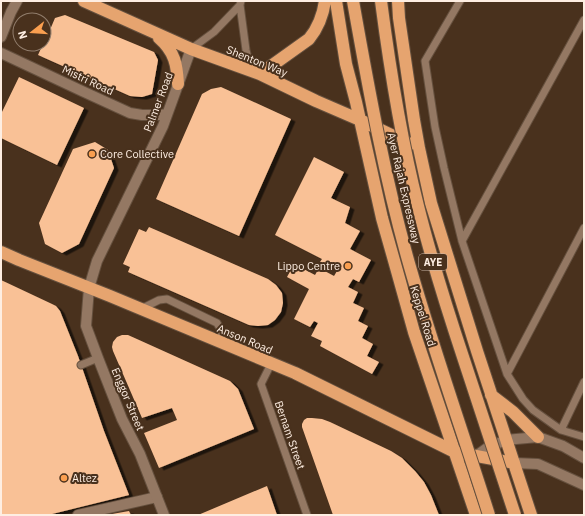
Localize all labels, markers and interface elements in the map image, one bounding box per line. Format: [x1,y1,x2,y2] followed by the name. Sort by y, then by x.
[12,12,52,52] north arrow
[15,29,30,41] text: N
[224,42,290,80] street label: Shenton Way
[60,62,116,98] street label: Mistri Road
[140,70,176,134] street label: Palmer Road
[384,131,424,246] street label: Ayer Rajah Expressway
[100,147,174,161] place label: Core Collective
[87,149,97,159] marker: Core Collective
[419,254,447,270] road number: AYE
[277,259,340,273] place label: Lippo Centre
[343,261,353,271] marker: Lippo Centre
[407,284,439,348] street label: Keppel Road
[215,321,275,357] street label: Anson Road
[108,365,148,433] street label: Enggor Street
[272,399,308,471] street label: Bernam Street
[72,471,97,485] place label: Altez
[59,473,69,483] marker: Altez

